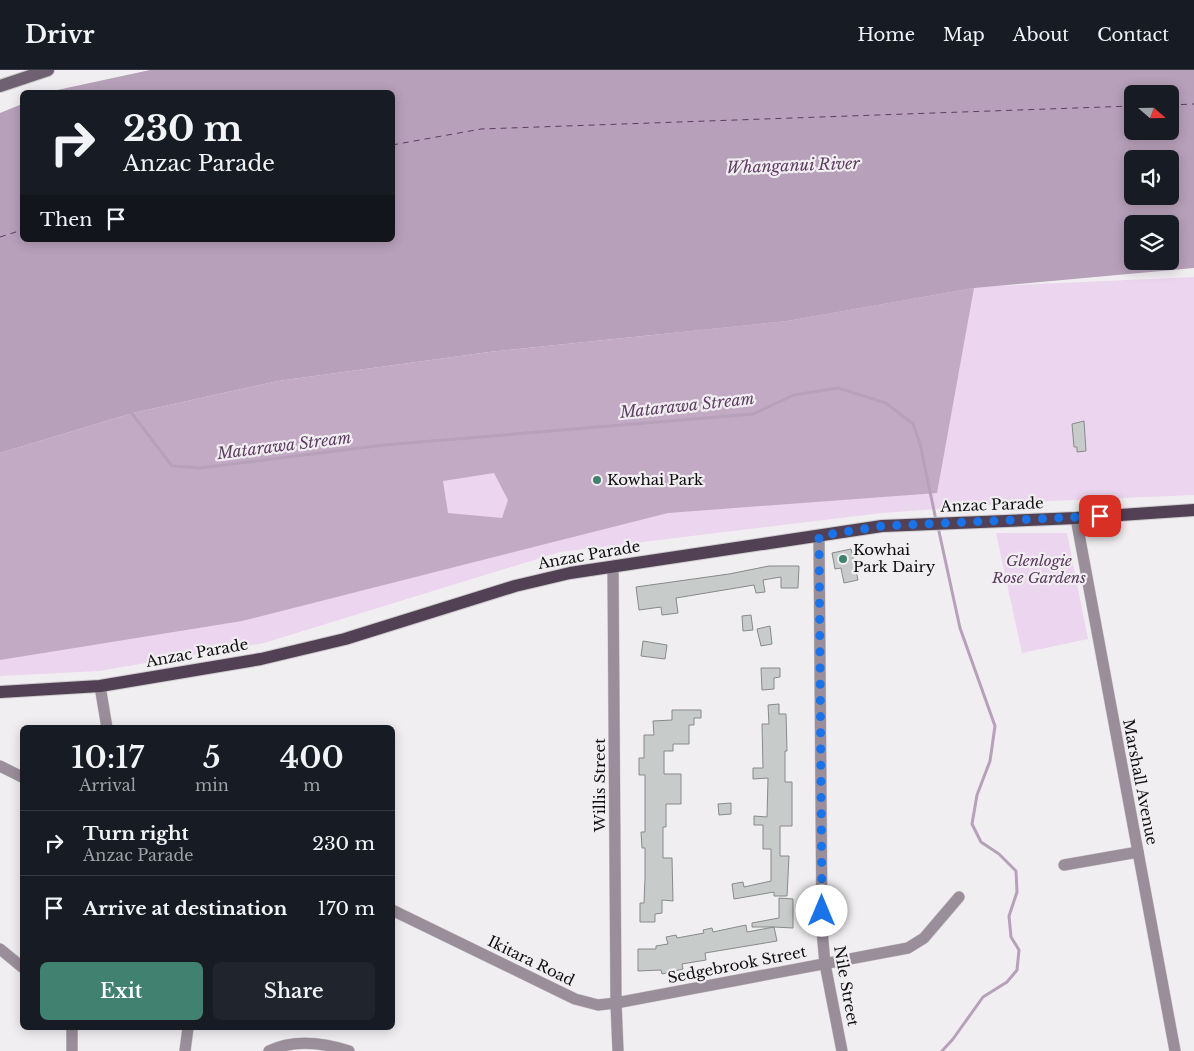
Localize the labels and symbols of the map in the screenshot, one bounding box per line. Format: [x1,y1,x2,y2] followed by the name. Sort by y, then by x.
[1124,85,1179,140] north arrow
[726,153,861,177] water label: Whanganui River
[618,388,755,422] water label: Matarawa Stream
[215,427,352,463] water label: Matarawa Stream
[607,470,704,489] place label: Kowhai Park
[591,474,603,486] marker: Kowhai Park
[939,493,1044,516] street label: Anzac Parade
[1079,495,1121,537] pin
[535,536,642,573] street label: Anzac Parade
[853,540,936,576] place label: Kowhai Park Dairy
[991,551,1086,587] park label: Glenlogie Rose Gardens
[837,553,849,565] marker: Kowhai Park Dairy
[143,634,250,671] street label: Anzac Parade
[1119,717,1162,846] street label: Marshall Avenue
[590,738,609,833] street label: Willis Street
[795,884,847,936] position arrow
[485,931,578,990] street label: Ikitara Road
[666,942,808,987] street label: Sedgebrook Street
[830,944,863,1028] street label: Nile Street

